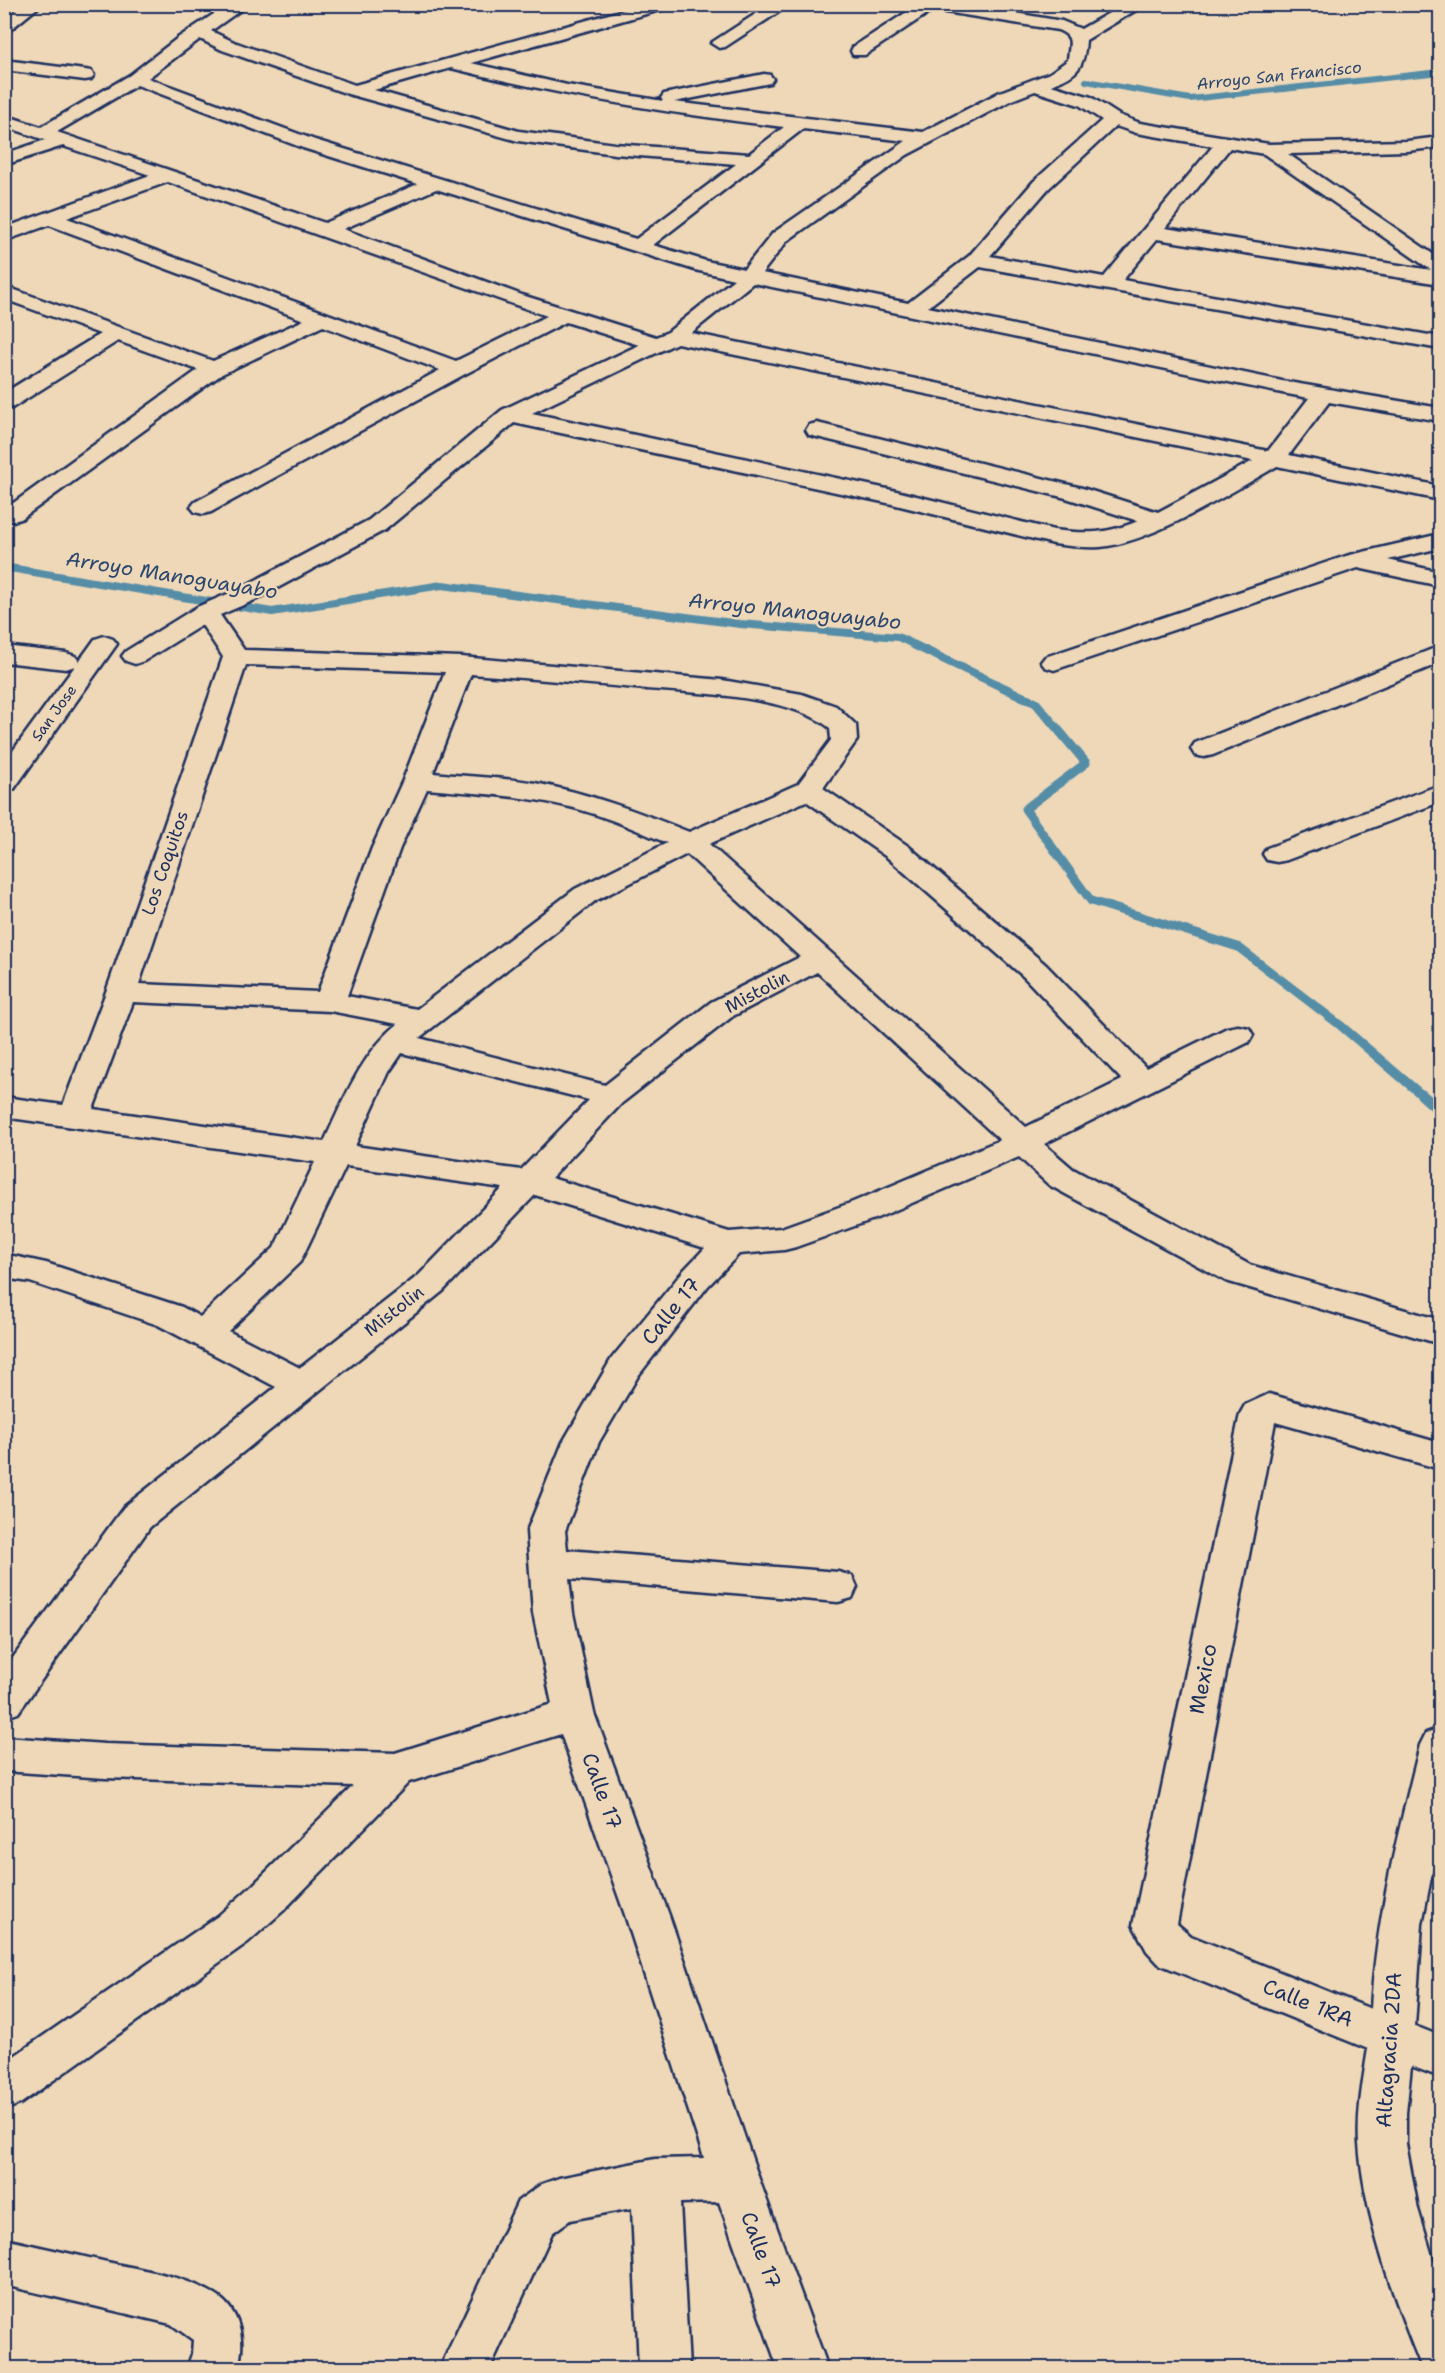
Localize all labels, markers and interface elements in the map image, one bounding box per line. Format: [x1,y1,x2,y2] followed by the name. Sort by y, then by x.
[1196,56,1363,95] water label: Arroyo San Francisco
[64,545,280,605] water label: Arroyo Manoguayabo
[687,587,903,635] water label: Arroyo Manoguayabo
[27,681,81,745] street label: San Jose
[136,807,194,919] street label: Los Coquitos
[721,965,793,1019] street label: Mistolin
[635,1271,707,1351] street label: Calle 17
[359,1280,429,1342] street label: Mistolin
[1182,1641,1224,1717] street label: Mexico
[575,1749,629,1833] street label: Calle 17
[1370,1971,1408,2129] street label: Altagracia 2DA
[1259,1972,1357,2034] street label: Calle 1RA
[734,2208,788,2292] street label: Calle 17

